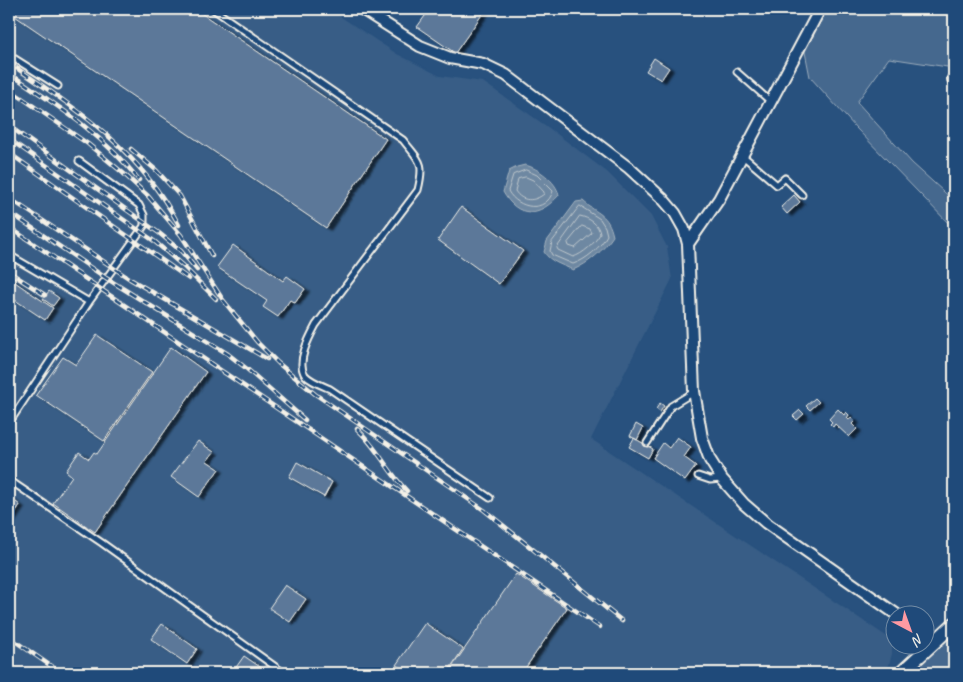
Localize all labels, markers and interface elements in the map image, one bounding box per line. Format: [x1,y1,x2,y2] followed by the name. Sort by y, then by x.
[886,604,936,654] north arrow
[908,630,927,650] text: N

